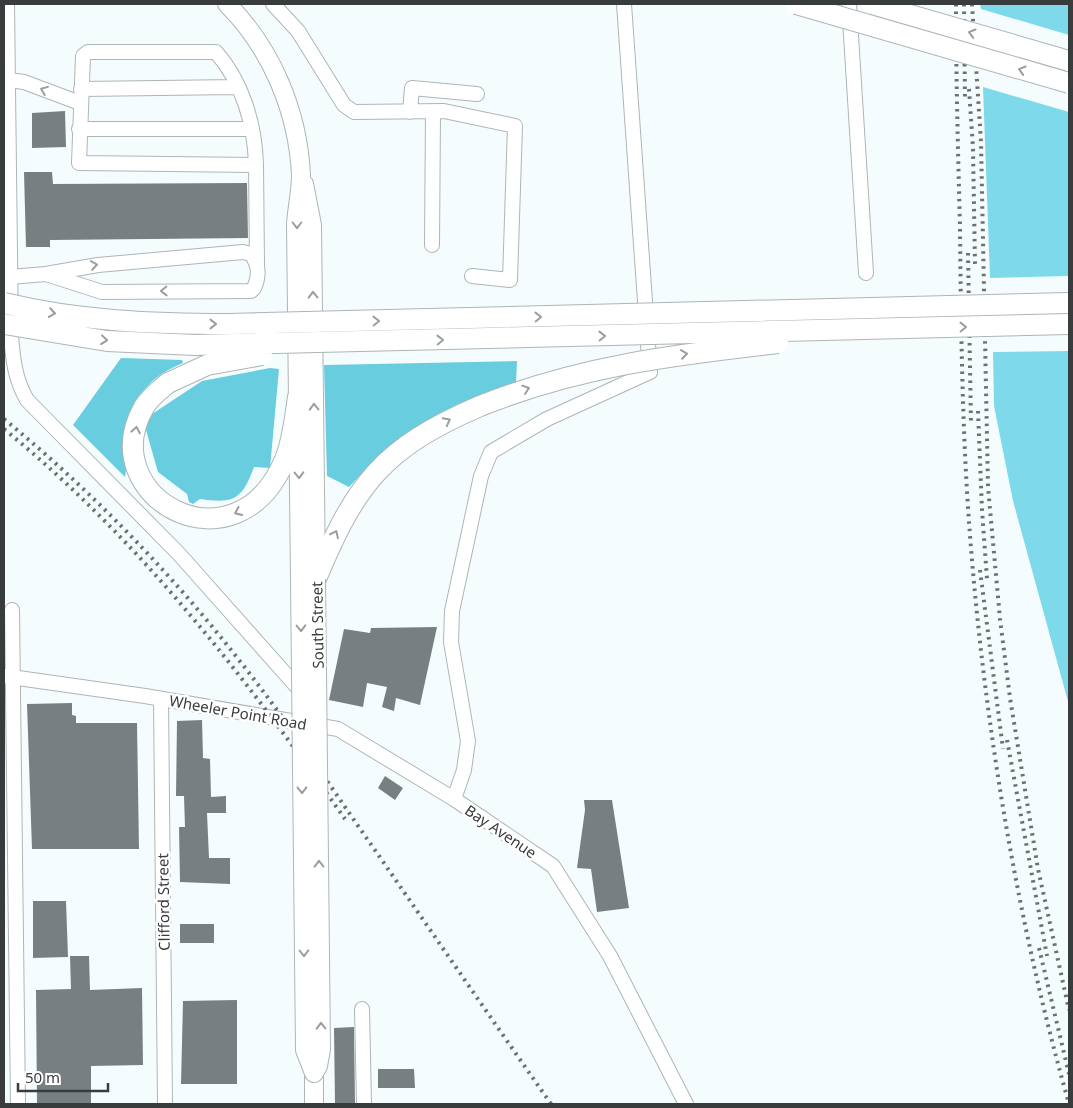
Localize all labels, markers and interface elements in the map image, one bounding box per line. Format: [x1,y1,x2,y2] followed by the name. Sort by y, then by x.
[968,28,977,38] one-way arrow
[1019,65,1027,75] one-way arrow
[40,86,49,97] one-way arrow
[291,222,302,230] one-way arrow
[90,261,98,271] one-way arrow
[160,286,168,296] one-way arrow
[308,290,318,298] one-way arrow
[47,307,56,317] one-way arrow
[535,311,543,322] one-way arrow
[372,315,380,326] one-way arrow
[210,319,218,329] one-way arrow
[959,321,967,332] one-way arrow
[598,331,606,341] one-way arrow
[100,334,108,345] one-way arrow
[436,335,444,345] one-way arrow
[681,349,689,360] one-way arrow
[521,385,530,395] one-way arrow
[309,403,319,411] one-way arrow
[442,417,451,427] one-way arrow
[130,426,141,435] one-way arrow
[294,472,304,480] one-way arrow
[234,505,243,516] one-way arrow
[329,530,340,539] one-way arrow
[306,581,328,669] street label: South Street
[296,624,306,632] one-way arrow
[168,690,308,734] street label: Wheeler Point Road
[297,787,308,795] one-way arrow
[461,800,541,862] street label: Bay Avenue
[152,852,174,951] street label: Clifford Street
[314,859,324,867] one-way arrow
[299,950,309,957] one-way arrow
[316,1022,326,1030] one-way arrow
[18,1060,108,1092] scale bar
[25,1067,60,1087] text: 50 m

